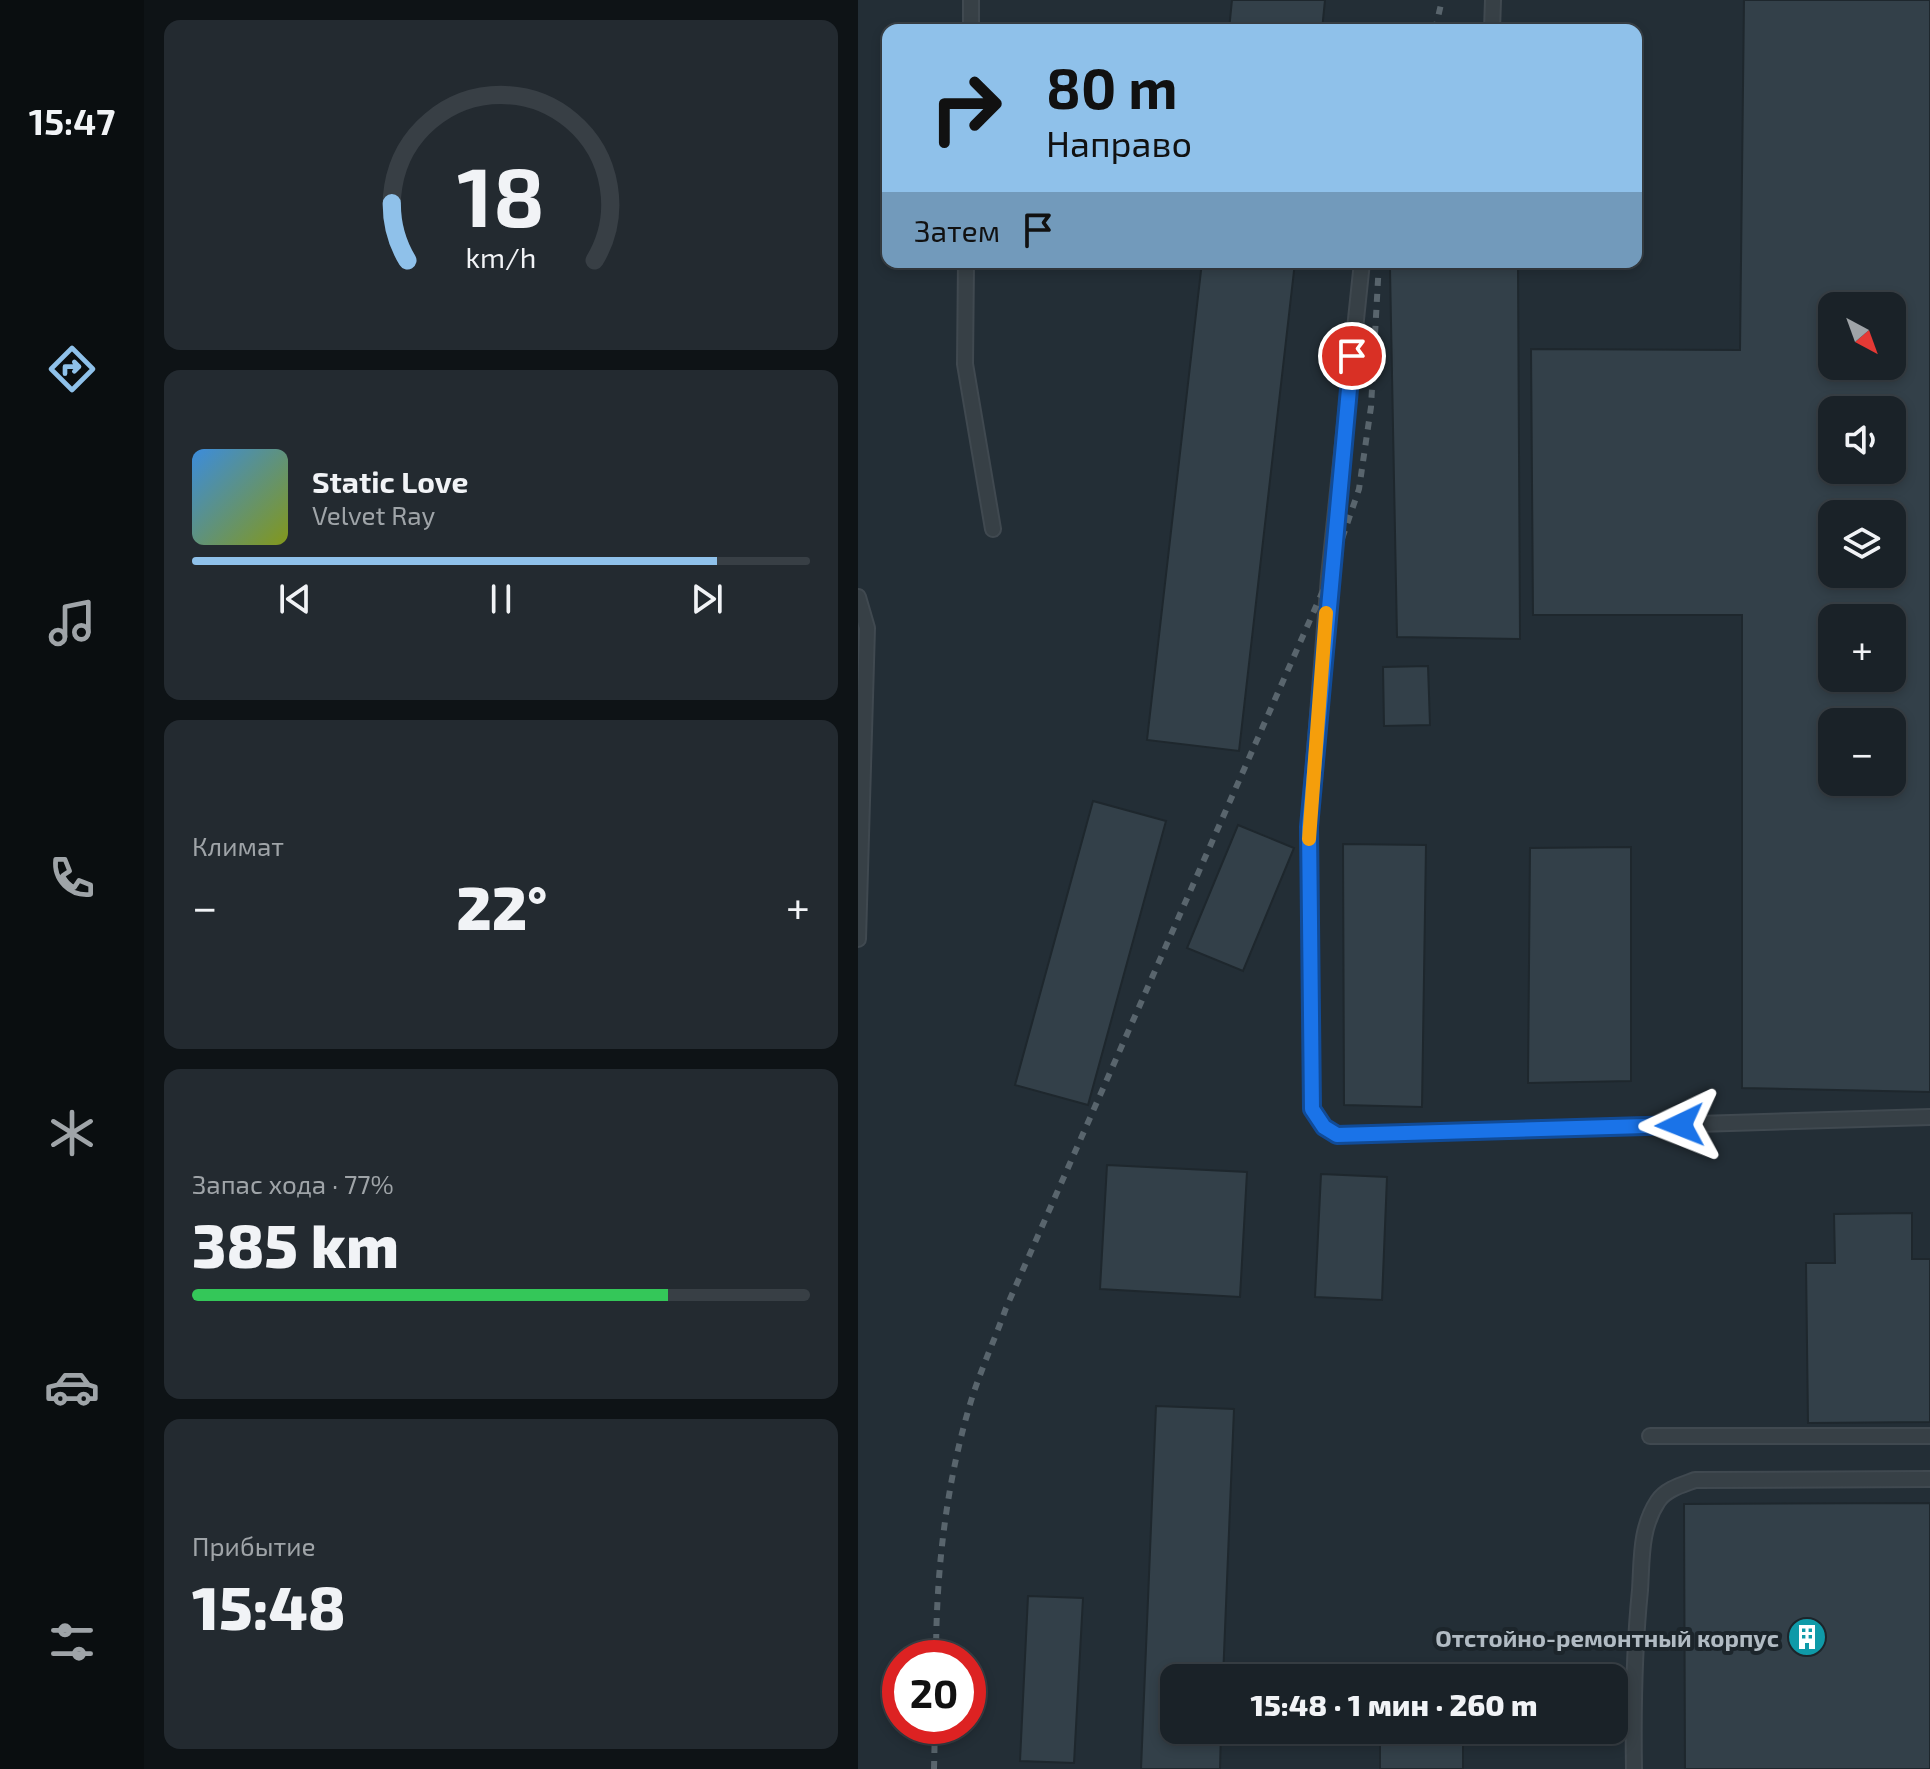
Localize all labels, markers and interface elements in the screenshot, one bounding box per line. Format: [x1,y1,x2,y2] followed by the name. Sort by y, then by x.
[1046,53,1178,120] text: 80 m
[914,56,1018,160] icon: right
[29,99,115,142] text: 15:47
[1046,121,1192,164] text: Направо
[457,143,545,243] text: 18
[1016,208,1060,252] icon: arrive
[914,212,1000,248] text: Затем
[466,239,536,274] text: km/h
[1818,292,1906,380] north arrow
[1818,292,1906,796] map controls
[1318,322,1386,390] pin
[1330,334,1374,378] icon: arrive
[44,341,100,397] icon: directions
[1818,396,1906,484] button: sound
[312,463,468,499] text: Static Love
[312,499,435,530] text: Velvet Ray
[1818,500,1906,588] button: layers
[273,577,317,621] icon: previous
[479,577,523,621] icon: pause
[685,577,729,621] icon: next
[44,595,100,651] icon: music
[1818,604,1906,692] button: +
[1818,708,1906,796] button: −
[192,830,284,861] text: Климат
[44,850,100,906] icon: phone
[456,870,547,942] text: 22°
[192,879,218,932] text: −
[786,879,810,932] text: +
[1638,1083,1722,1167] position arrow
[44,1105,100,1161] icon: climate
[192,1168,394,1199] text: Запас хода · 77%
[192,1208,399,1280] text: 385 km
[44,1359,100,1415] icon: car
[192,1530,316,1561] text: Прибытие
[192,1570,346,1642] text: 15:48
[44,1614,100,1670] icon: filters
[1786,1616,1828,1658] building icon: Отстойно-ремонтный корпус
[1435,1623,1779,1652] place label: Отстойно-ремонтный корпус
[882,1640,986,1744] speed limit sign: 20
[1250,1686,1538,1722] text: 15:48 · 1 мин · 260 m

